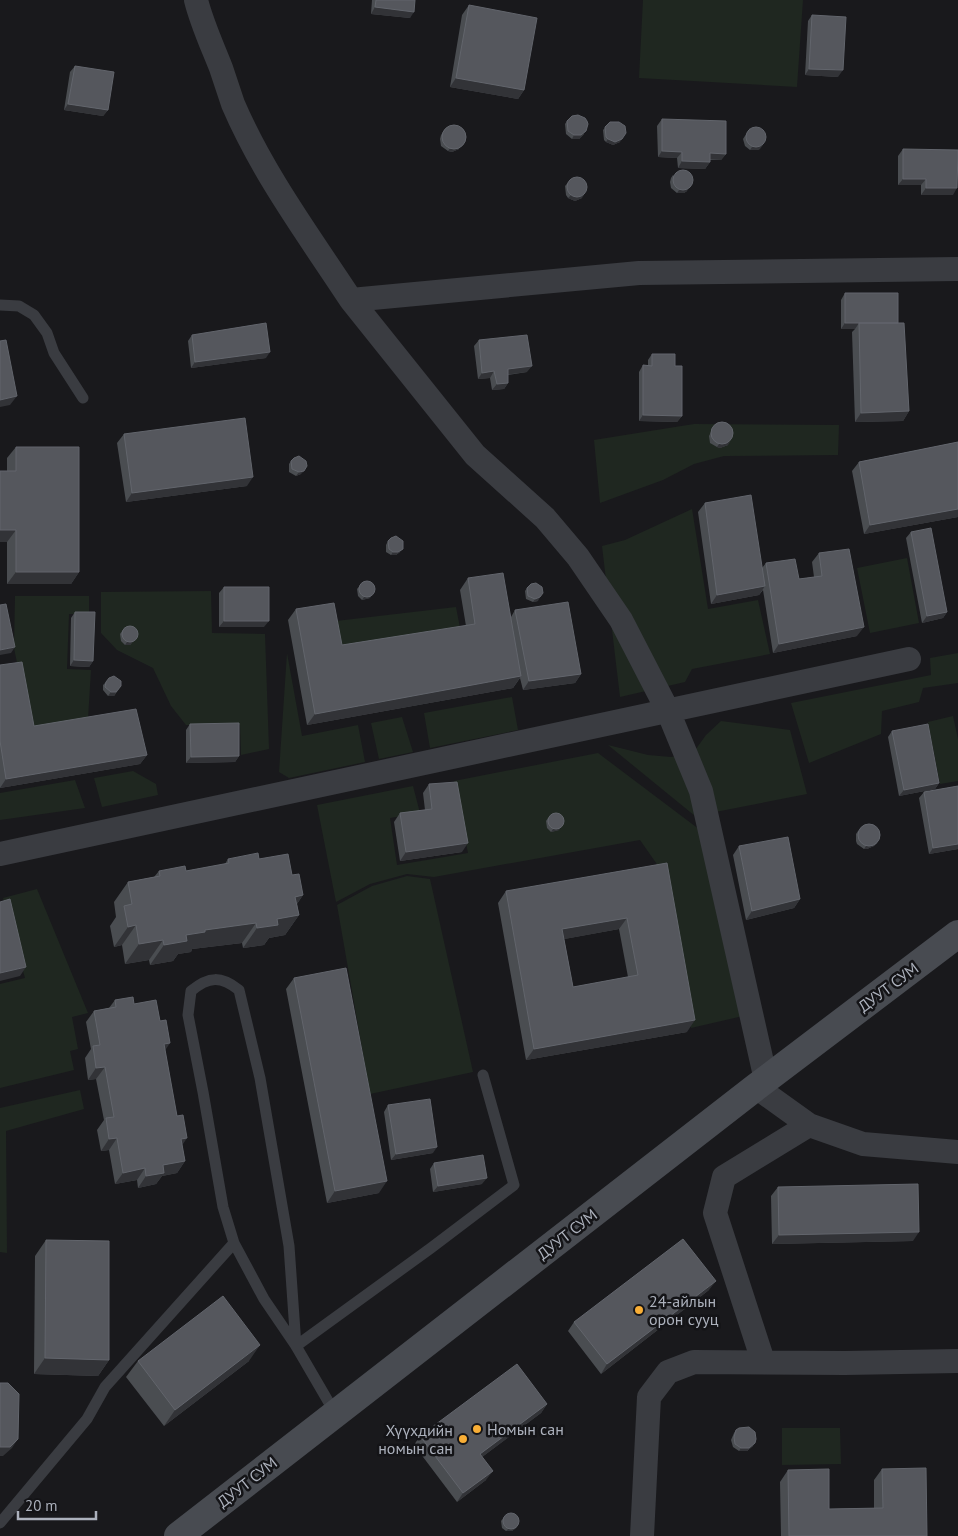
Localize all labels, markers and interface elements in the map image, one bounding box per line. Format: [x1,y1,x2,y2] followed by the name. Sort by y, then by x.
[854,958,922,1016] street label: ДУУТ СУМ
[533,1204,601,1264] street label: ДУУТ СУМ
[649,1291,719,1329] place label: 24-айлын орон сууц
[633,1304,645,1316] marker: 24-айлын орон сууц
[487,1419,564,1439] place label: Номын сан
[378,1420,453,1458] place label: Хүүхдийн номын сан
[471,1423,483,1435] marker: Номын сан
[457,1433,469,1445] marker: Хүүхдийн номын сан
[213,1452,281,1512] street label: ДУУТ СУМ
[18,1488,95,1520] scale bar
[25,1496,58,1515] text: 20 m

